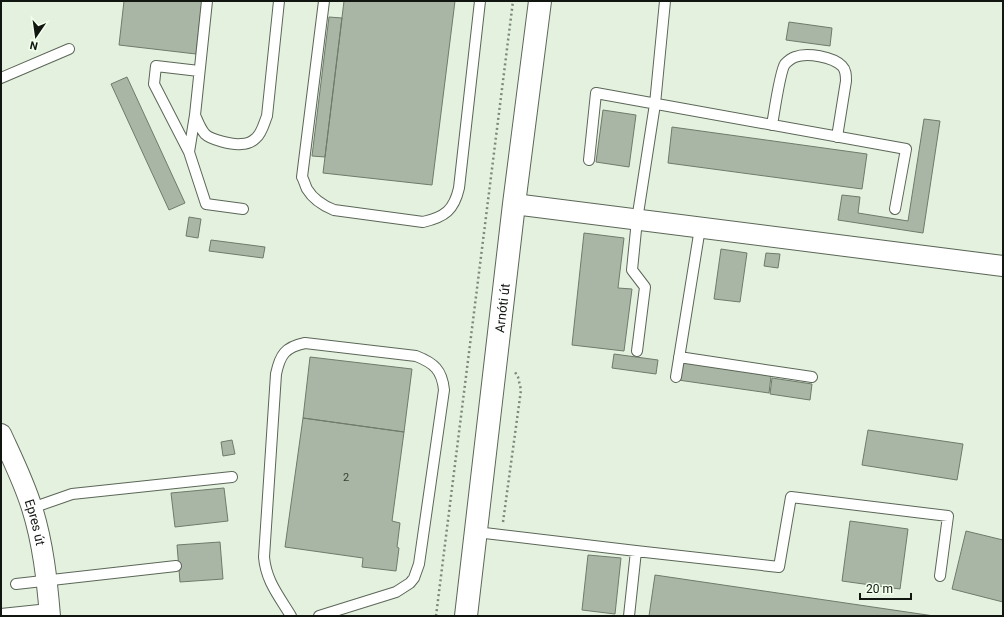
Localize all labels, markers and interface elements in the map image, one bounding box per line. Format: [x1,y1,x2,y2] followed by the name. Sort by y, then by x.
[16,16,56,56] north arrow
[28,38,39,52] text: N
[492,283,512,334] street label: Arnóti út
[343,471,349,484] house number: 2
[22,497,49,547] street label: Epres út
[860,575,911,601] scale bar
[866,582,893,596] text: 20 m

